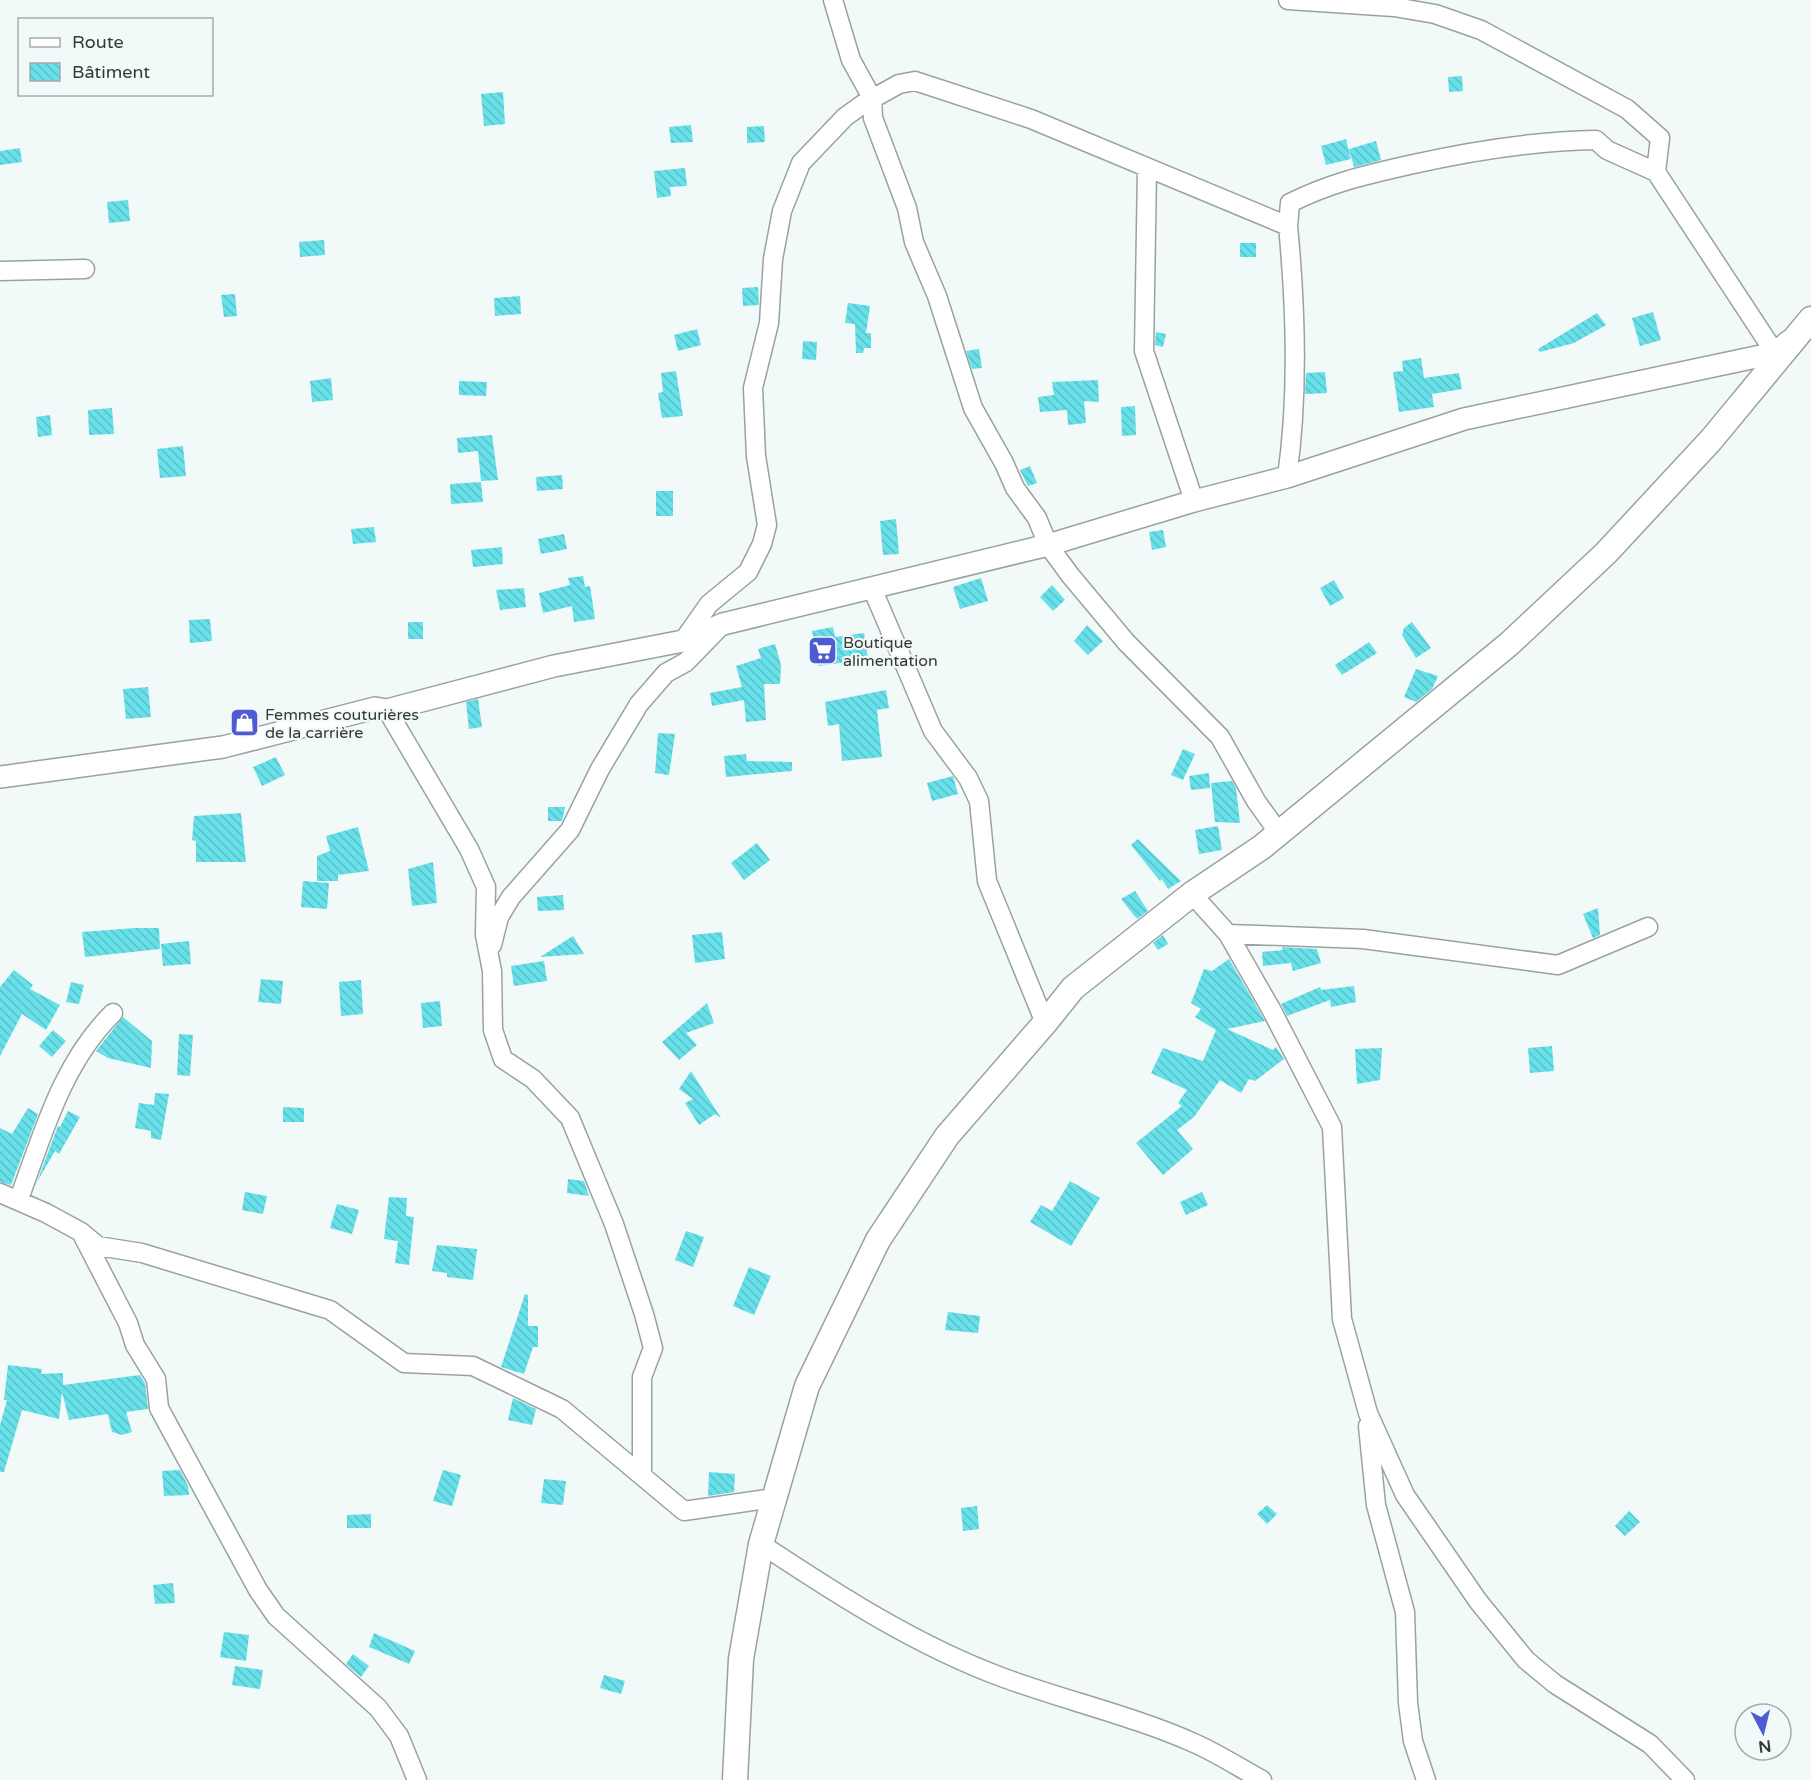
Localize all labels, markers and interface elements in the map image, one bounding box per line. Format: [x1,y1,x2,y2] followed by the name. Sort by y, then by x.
[18,18,213,96] legend
[72,31,124,53] text: Route
[72,61,150,83] text: Bâtiment
[843,633,938,671] place label: Boutique alimentation
[806,635,838,667] supermarket icon: Boutique alimentation
[265,705,419,743] place label: Femmes couturières de la carrière
[228,707,260,739] shop icon: Femmes couturières de la carrière
[1733,1702,1793,1762] north arrow
[1757,1735,1772,1757] text: N

